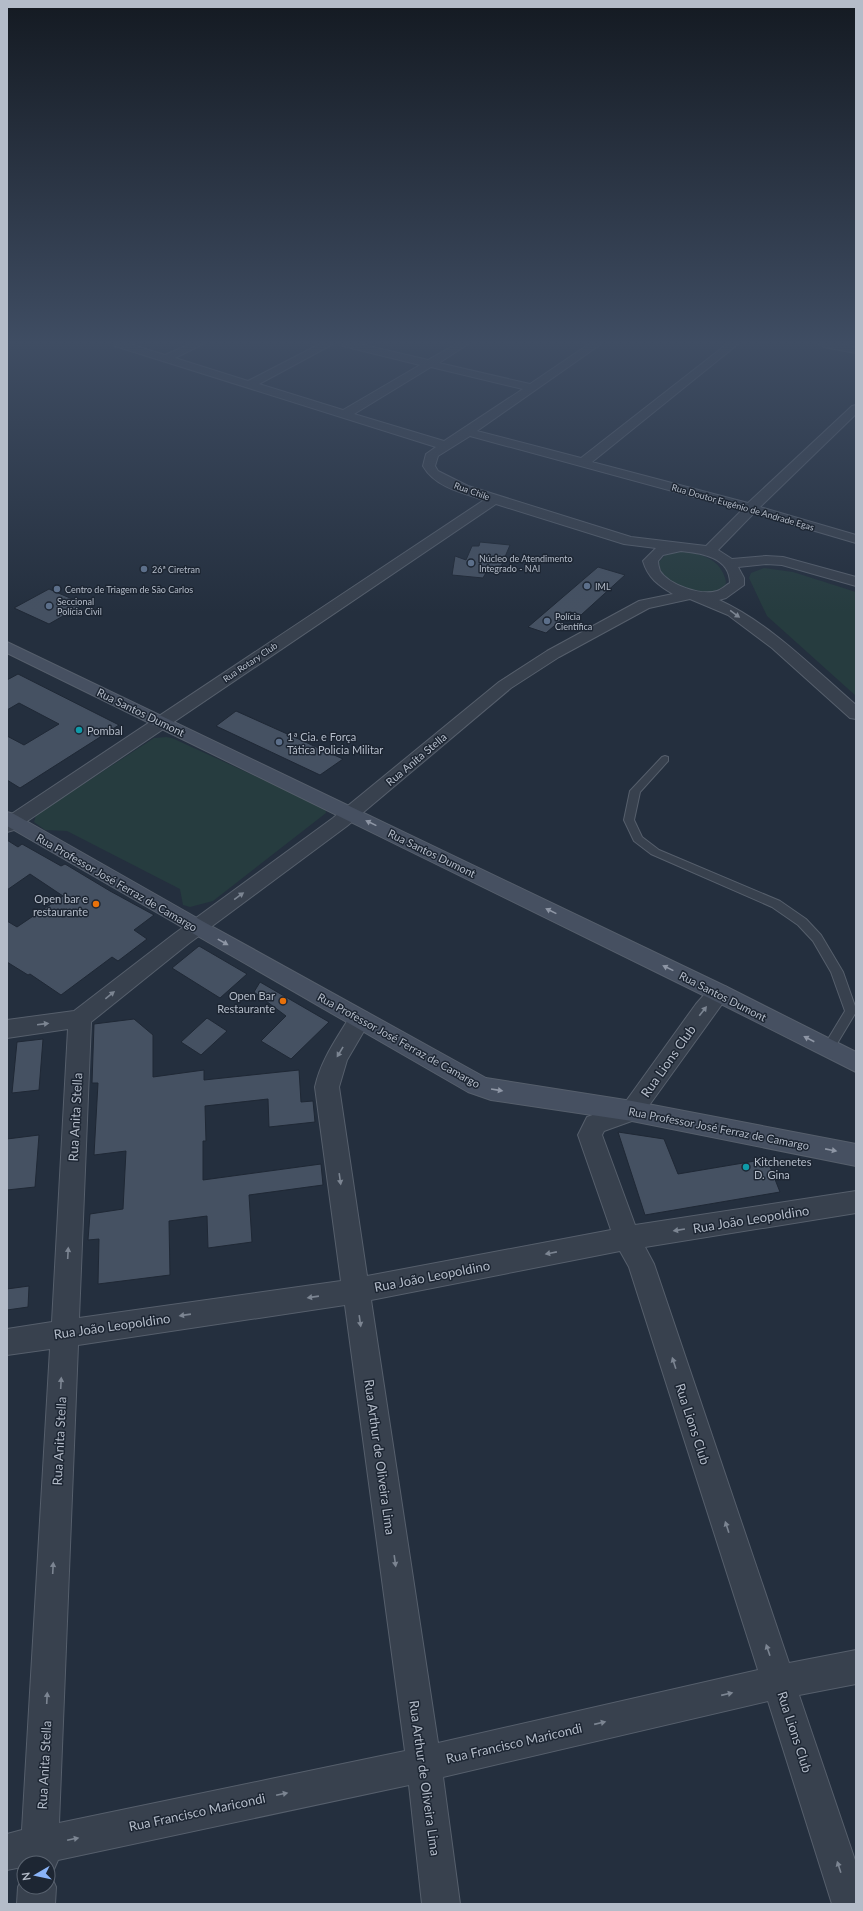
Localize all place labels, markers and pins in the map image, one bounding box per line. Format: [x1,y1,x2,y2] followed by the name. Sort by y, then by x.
[479,553,573,574] place label: Núcleo de Atendimento Integrado - NAI
[466,558,476,568] marker: Núcleo de Atendimento Integrado - NAI
[139,564,149,574] marker: 26ª Ciretran
[152,564,200,575] place label: 26ª Ciretran
[582,581,592,591] marker: IML
[595,581,611,592] place label: IML
[52,584,62,594] marker: Centro de Triagem de São Carlos
[65,584,193,595] place label: Centro de Triagem de São Carlos
[57,596,102,617] place label: Seccional Polícia Civil
[44,601,54,611] marker: Seccional Polícia Civil
[555,611,592,632] place label: Polícia Científica
[542,616,552,626] marker: Polícia Científica
[87,724,123,737] place label: Pombal
[74,725,84,735] marker: Pombal
[287,730,383,756] place label: 1ª Cia. e Força Tática Policia Militar
[274,737,284,747] marker: 1ª Cia. e Força Tática Policia Militar
[33,892,88,918] place label: Open bar e restaurante
[91,899,101,909] marker: Open bar e restaurante
[217,989,275,1015] place label: Open Bar Restaurante
[278,996,288,1006] marker: Open Bar Restaurante
[754,1155,812,1181] place label: Kitchenetes D. Gina
[741,1162,751,1172] marker: Kitchenetes D. Gina

